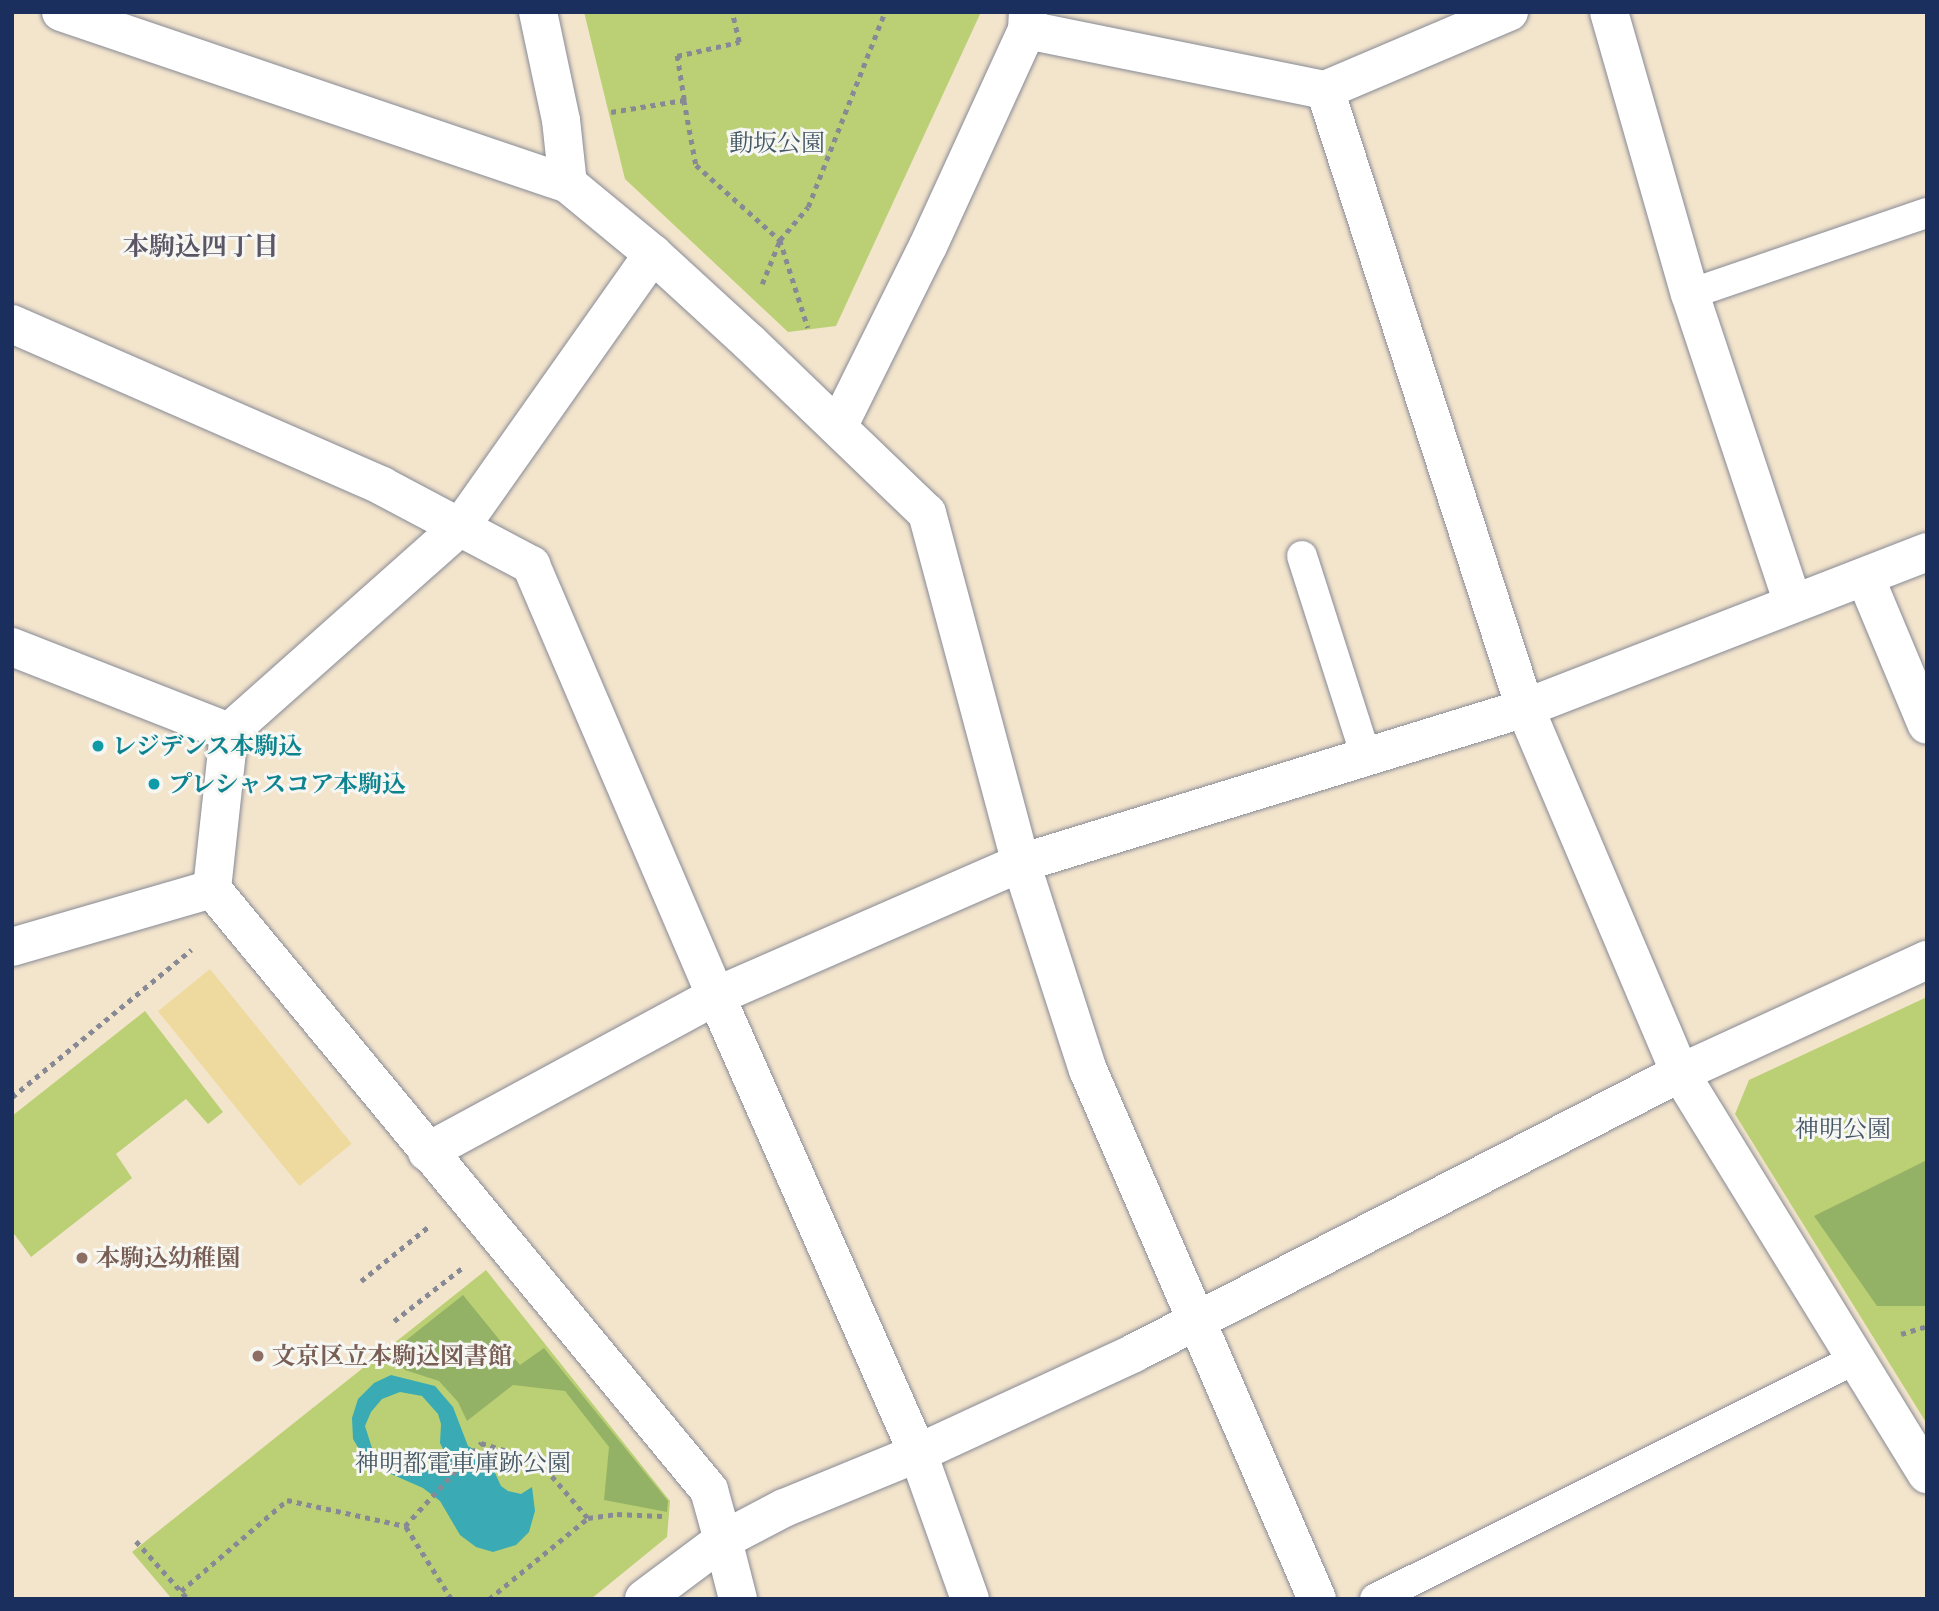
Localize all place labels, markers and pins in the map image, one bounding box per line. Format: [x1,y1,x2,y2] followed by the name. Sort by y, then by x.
[112,732,304,760] place label: レジデンス本駒込
[90,738,106,754] marker: レジデンス本駒込
[168,770,408,798] place label: プレシャスコア本駒込
[146,776,162,792] marker: プレシャスコア本駒込
[96,1244,240,1272] place label: 本駒込幼稚園
[74,1250,90,1266] marker: 本駒込幼稚園
[272,1342,512,1370] place label: 文京区立本駒込図書館
[250,1348,266,1364] marker: 文京区立本駒込図書館

